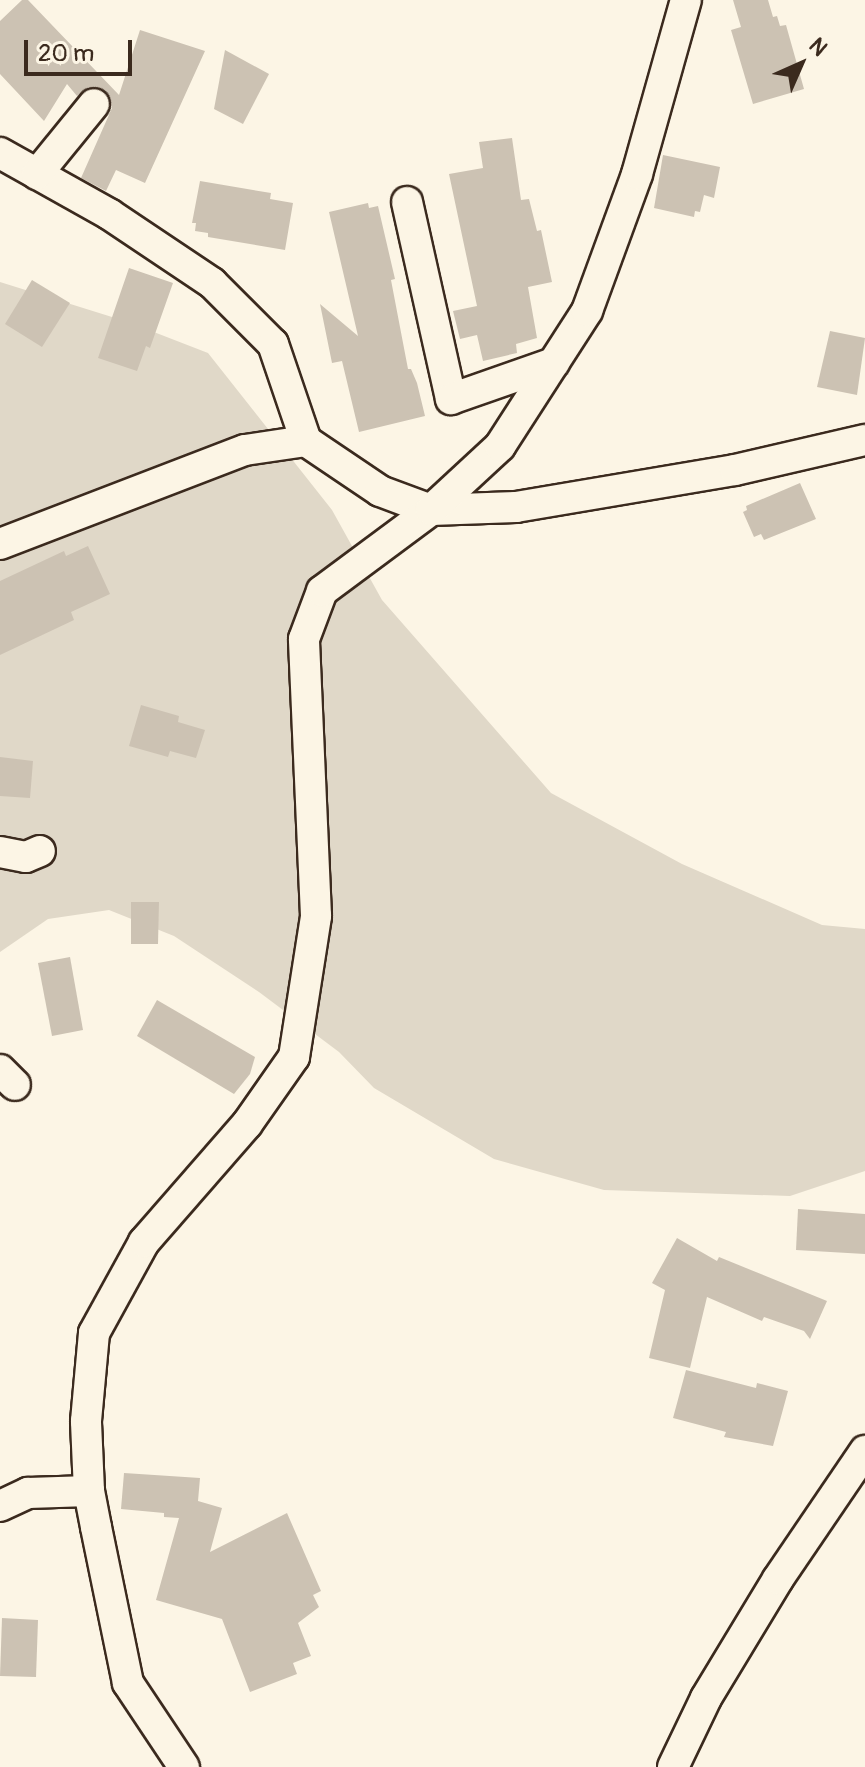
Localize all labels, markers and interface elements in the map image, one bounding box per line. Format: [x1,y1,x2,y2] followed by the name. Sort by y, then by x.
[28,24,136,74] scale bar
[761,24,841,104] north arrow
[803,32,833,62] text: N
[38,39,94,68] text: 20 m

